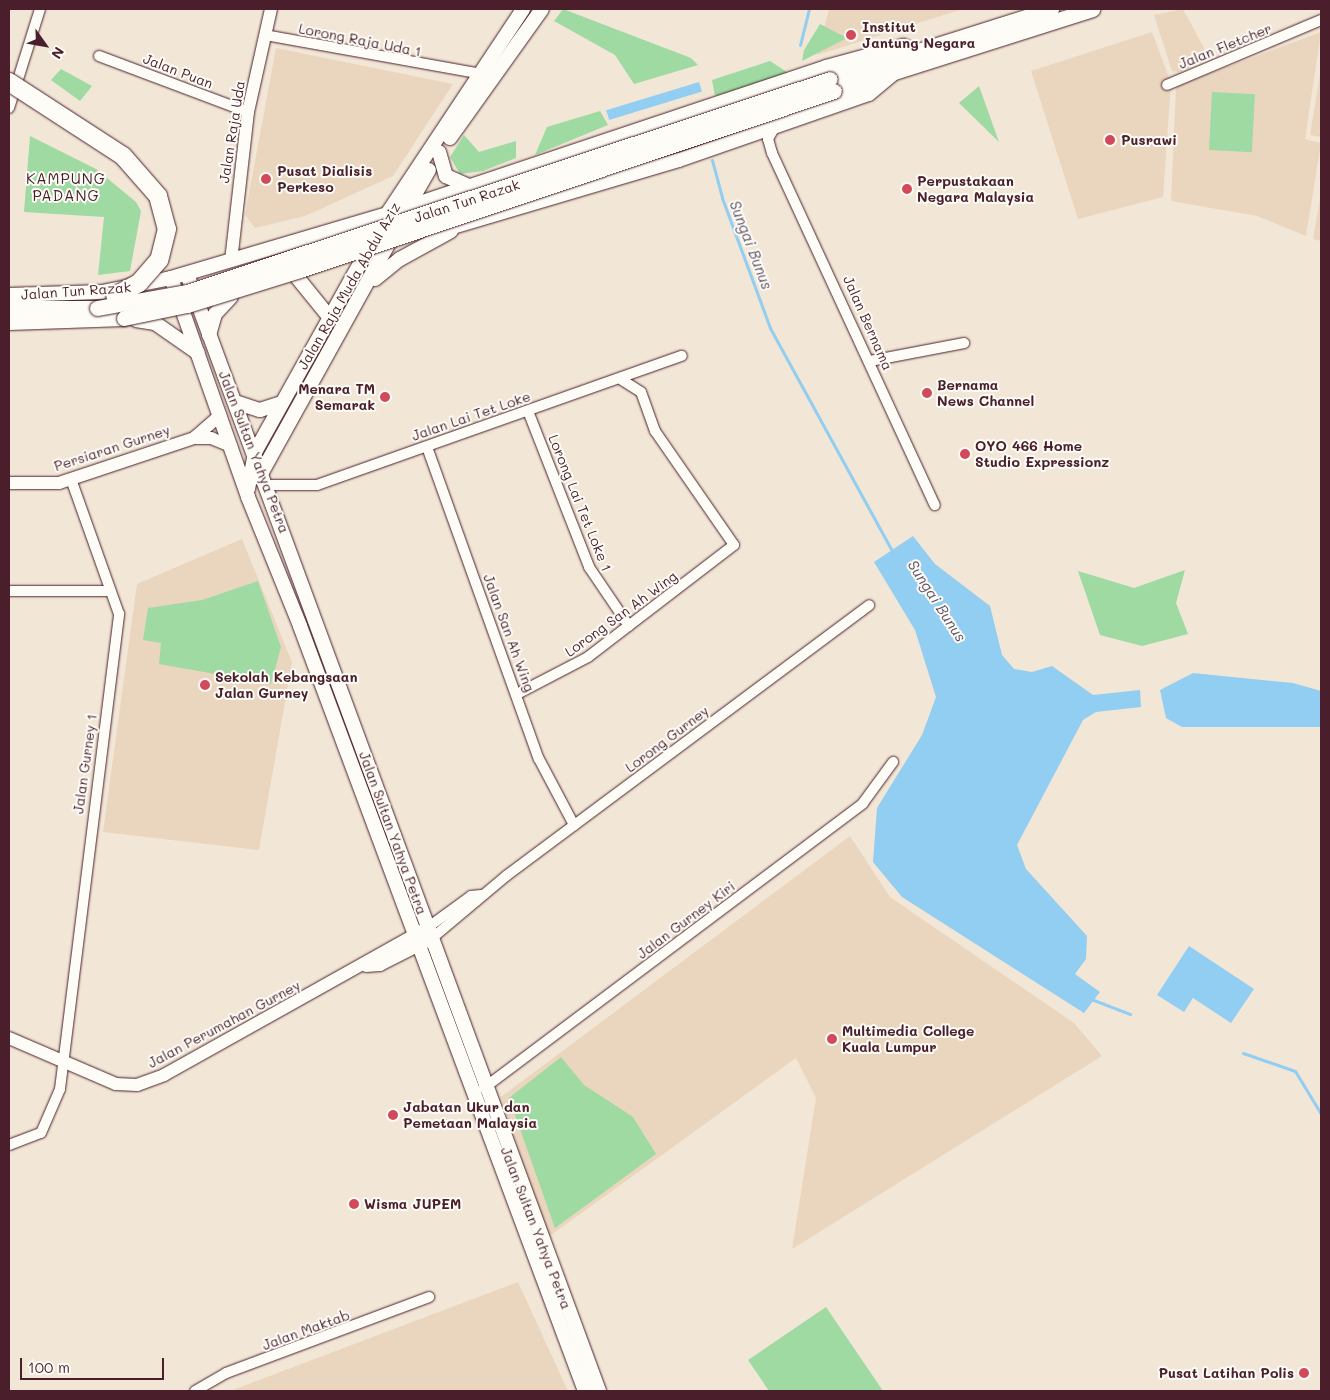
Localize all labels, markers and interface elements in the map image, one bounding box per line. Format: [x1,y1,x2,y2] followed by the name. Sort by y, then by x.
[862,19,975,52] place label: Institut Jantung Negara
[20,20,70,70] north arrow
[297,20,423,60] street label: Lorong Raja Uda 1
[1176,20,1274,72] street label: Jalan Fletcher
[844,28,858,42] marker: Institut Jantung Negara
[47,44,69,63] text: N
[141,50,215,92] street label: Jalan Puan
[216,80,248,184] street label: Jalan Raja Uda
[1121,132,1177,148] place label: Pusrawi
[1103,133,1117,147] marker: Pusrawi
[277,163,372,196] place label: Pusat Dialisis Perkeso
[25,169,107,204] district label: KAMPUNG PADANG
[259,172,273,186] marker: Pusat Dialisis Perkeso
[917,173,1034,206] place label: Perpustakaan Negara Malaysia
[412,176,522,226] street label: Jalan Tun Razak
[901,183,913,195] marker: Perpustakaan Negara Malaysia
[726,198,776,292] water label: Sungai Bunus
[294,200,404,372] street label: Jalan Raja Muda Abdul Aziz
[840,273,896,373] street label: Jalan Bernama
[20,279,132,303] street label: Jalan Tun Razak
[215,368,293,536] street label: Jalan Sultan Yahya Petra
[937,377,1034,410] place label: Bernama News Channel
[298,381,375,414] place label: Menara TM Semarak
[921,387,933,399] marker: Bernama News Channel
[409,388,533,444] street label: Jalan Lai Tet Loke
[379,391,391,403] marker: Menara TM Semarak
[52,421,172,475] street label: Persiaran Gurney
[545,432,615,574] street label: Lorong Lai Tet Loke 1
[975,438,1109,471] place label: OYO 466 Home Studio Expressionz
[959,448,971,460] marker: OYO 466 Home Studio Expressionz
[904,557,970,645] water label: Sungai Bunus
[562,568,680,660] street label: Lorong San Ah Wing
[480,572,538,694] street label: Jalan San Ah Wing
[215,669,357,702] place label: Sekolah Kebangsaan Jalan Gurney
[199,679,211,691] marker: Sekolah Kebangsaan Jalan Gurney
[622,702,712,776] street label: Lorong Gurney
[70,713,100,815] street label: Jalan Gurney 1
[356,749,430,917] street label: Jalan Sultan Yahya Petra
[634,878,738,962] street label: Jalan Gurney Kiri
[145,977,303,1071] street label: Jalan Perumahan Gurney
[842,1023,974,1056] place label: Multimedia College Kuala Lumpur
[826,1033,838,1045] marker: Multimedia College Kuala Lumpur
[403,1099,537,1132] place label: Jabatan Ukur dan Pemetaan Malaysia
[387,1109,399,1121] marker: Jabatan Ukur dan Pemetaan Malaysia
[497,1144,575,1312] street label: Jalan Sultan Yahya Petra
[364,1196,461,1212] place label: Wisma JUPEM
[348,1198,360,1210] marker: Wisma JUPEM
[260,1306,352,1354] street label: Jalan Maktab
[22,1348,166,1380] scale bar
[28,1357,70,1377] text: 100 m
[1158,1365,1294,1381] place label: Pusat Latihan Polis
[1298,1367,1310,1379] marker: Pusat Latihan Polis

